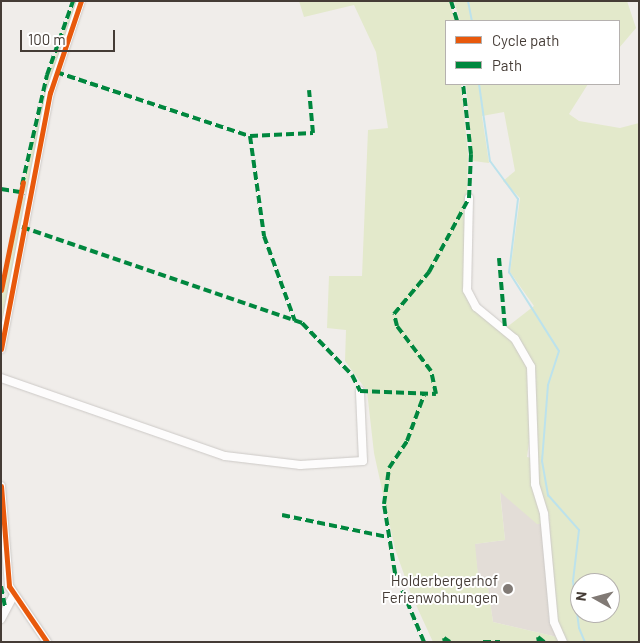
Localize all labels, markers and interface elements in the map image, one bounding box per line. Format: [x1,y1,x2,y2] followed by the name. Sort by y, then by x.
[22,20,118,52] scale bar
[445,20,620,85] legend
[28,30,66,48] text: 100 m
[492,31,559,49] text: Cycle path
[492,56,522,74] text: Path
[382,571,498,606] place label: Holderbergerhof Ferienwohnungen
[570,573,620,623] north arrow
[502,583,514,595] marker: Holderbergerhof Ferienwohnungen
[572,591,590,602] text: N

